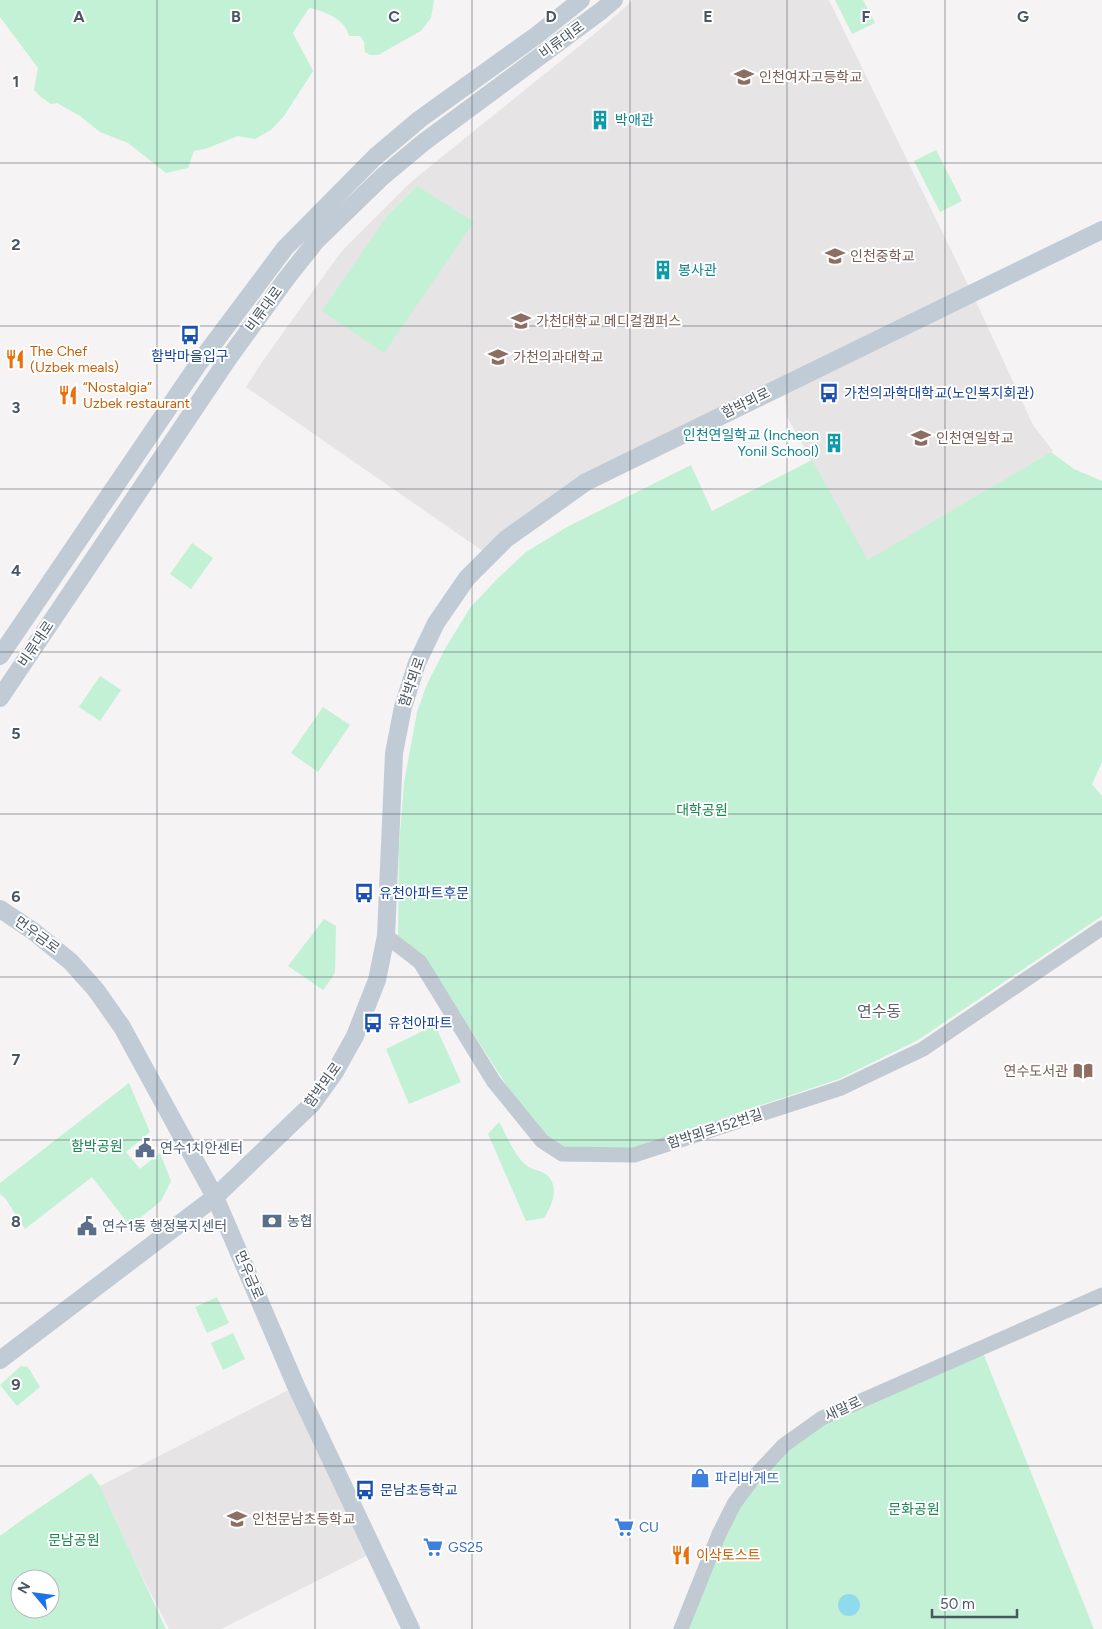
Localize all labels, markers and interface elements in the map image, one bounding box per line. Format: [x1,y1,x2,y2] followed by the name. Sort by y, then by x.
[73,7,85,26] text: A
[231,7,241,26] text: B
[388,7,400,26] text: C
[545,7,557,26] text: D
[703,7,713,26] text: E
[862,7,871,26] text: F
[1017,7,1029,26] text: G
[536,18,588,62] street label: 비류대로
[733,66,755,88] school or university icon: 인천여자고등학교
[759,69,862,86] place label: 인천여자고등학교
[13,72,19,91] text: 1
[589,109,611,131] building icon: 박애관
[615,112,654,129] place label: 박애관
[11,235,21,254] text: 2
[824,245,846,267] school or university icon: 인천중학교
[850,248,915,265] place label: 인천중학교
[652,259,674,281] building icon: 봉사관
[678,262,717,279] place label: 봉사관
[242,283,286,335] street label: 비류대로
[510,310,532,332] school or university icon: 가천대학교 메디컬캠퍼스
[536,313,681,330] place label: 가천대학교 메디컬캠퍼스
[179,324,201,346] bus stop icon: 함박마을입구
[30,343,119,376] place label: The Chef (Uzbek meals)
[487,346,509,368] school or university icon: 가천의과대학교
[4,348,26,370] restaurant icon: The Chef (Uzbek meals)
[151,348,229,365] place label: 함박마을입구
[513,349,603,366] place label: 가천의과대학교
[83,379,190,412] place label: “Nostalgia” Uzbek restaurant
[818,382,840,404] bus stop icon: 가천의과학대학교(노인복지회관)
[57,384,79,406] restaurant icon: “Nostalgia” Uzbek restaurant
[719,384,773,422] street label: 함박뫼로
[844,385,1034,402] place label: 가천의과학대학교(노인복지회관)
[12,398,21,417] text: 3
[683,427,819,460] place label: 인천연일학교 (Incheon Yonil School)
[910,427,932,449] school or university icon: 인천연일학교
[936,430,1013,447] place label: 인천연일학교
[823,432,845,454] building icon: 인천연일학교 (Incheon Yonil School)
[11,561,21,580] text: 4
[15,618,58,670] street label: 비류대로
[396,655,428,709] street label: 함박뫼로
[11,724,21,743] text: 5
[676,802,728,819] park label: 대학공원
[353,882,375,904] bus stop icon: 유천아파트후문
[379,885,469,902] place label: 유천아파트후문
[11,887,21,906] text: 6
[11,913,63,957] street label: 먼우금로
[857,1002,901,1021] district label: 연수동
[362,1012,384,1034] bus stop icon: 유천아파트
[388,1015,453,1032] place label: 유천아파트
[12,1050,21,1069] text: 7
[301,1059,345,1111] street label: 함박뫼로
[1072,1060,1094,1082] library icon: 연수도서관
[1004,1063,1068,1080] place label: 연수도서관
[665,1106,765,1152] street label: 함박뫼로152번길
[134,1137,156,1159] public building icon: 연수1치안센터
[71,1138,123,1155] park label: 함박공원
[160,1140,243,1157] place label: 연수1치안센터
[261,1210,283,1232] bank icon: 농협
[11,1212,21,1231] text: 8
[287,1213,313,1230] place label: 농협
[76,1215,98,1237] public building icon: 연수1동 행정복지센터
[102,1218,227,1235] place label: 연수1동 행정복지센터
[231,1248,267,1302] street label: 먼우금로
[11,1375,21,1394] text: 9
[822,1393,864,1425] street label: 새말로
[689,1467,711,1489] shop icon: 파리바게뜨
[715,1470,780,1487] place label: 파리바게뜨
[354,1479,376,1501] bus stop icon: 문남초등학교
[380,1482,457,1499] place label: 문남초등학교
[888,1501,940,1518] park label: 문화공원
[226,1508,248,1530] school or university icon: 인천문남초등학교
[252,1511,355,1528] place label: 인천문남초등학교
[613,1516,635,1538] supermarket icon: CU
[639,1519,659,1536] place label: CU
[48,1532,100,1549] park label: 문남공원
[422,1536,444,1558] supermarket icon: GS25
[448,1539,483,1556] place label: GS25
[670,1544,692,1566] restaurant icon: 이삭토스트
[696,1547,761,1564] place label: 이삭토스트
[10,1569,60,1619] north arrow
[14,1579,34,1597] text: N
[932,1586,1017,1618] scale bar
[940,1595,975,1613] text: 50 m

